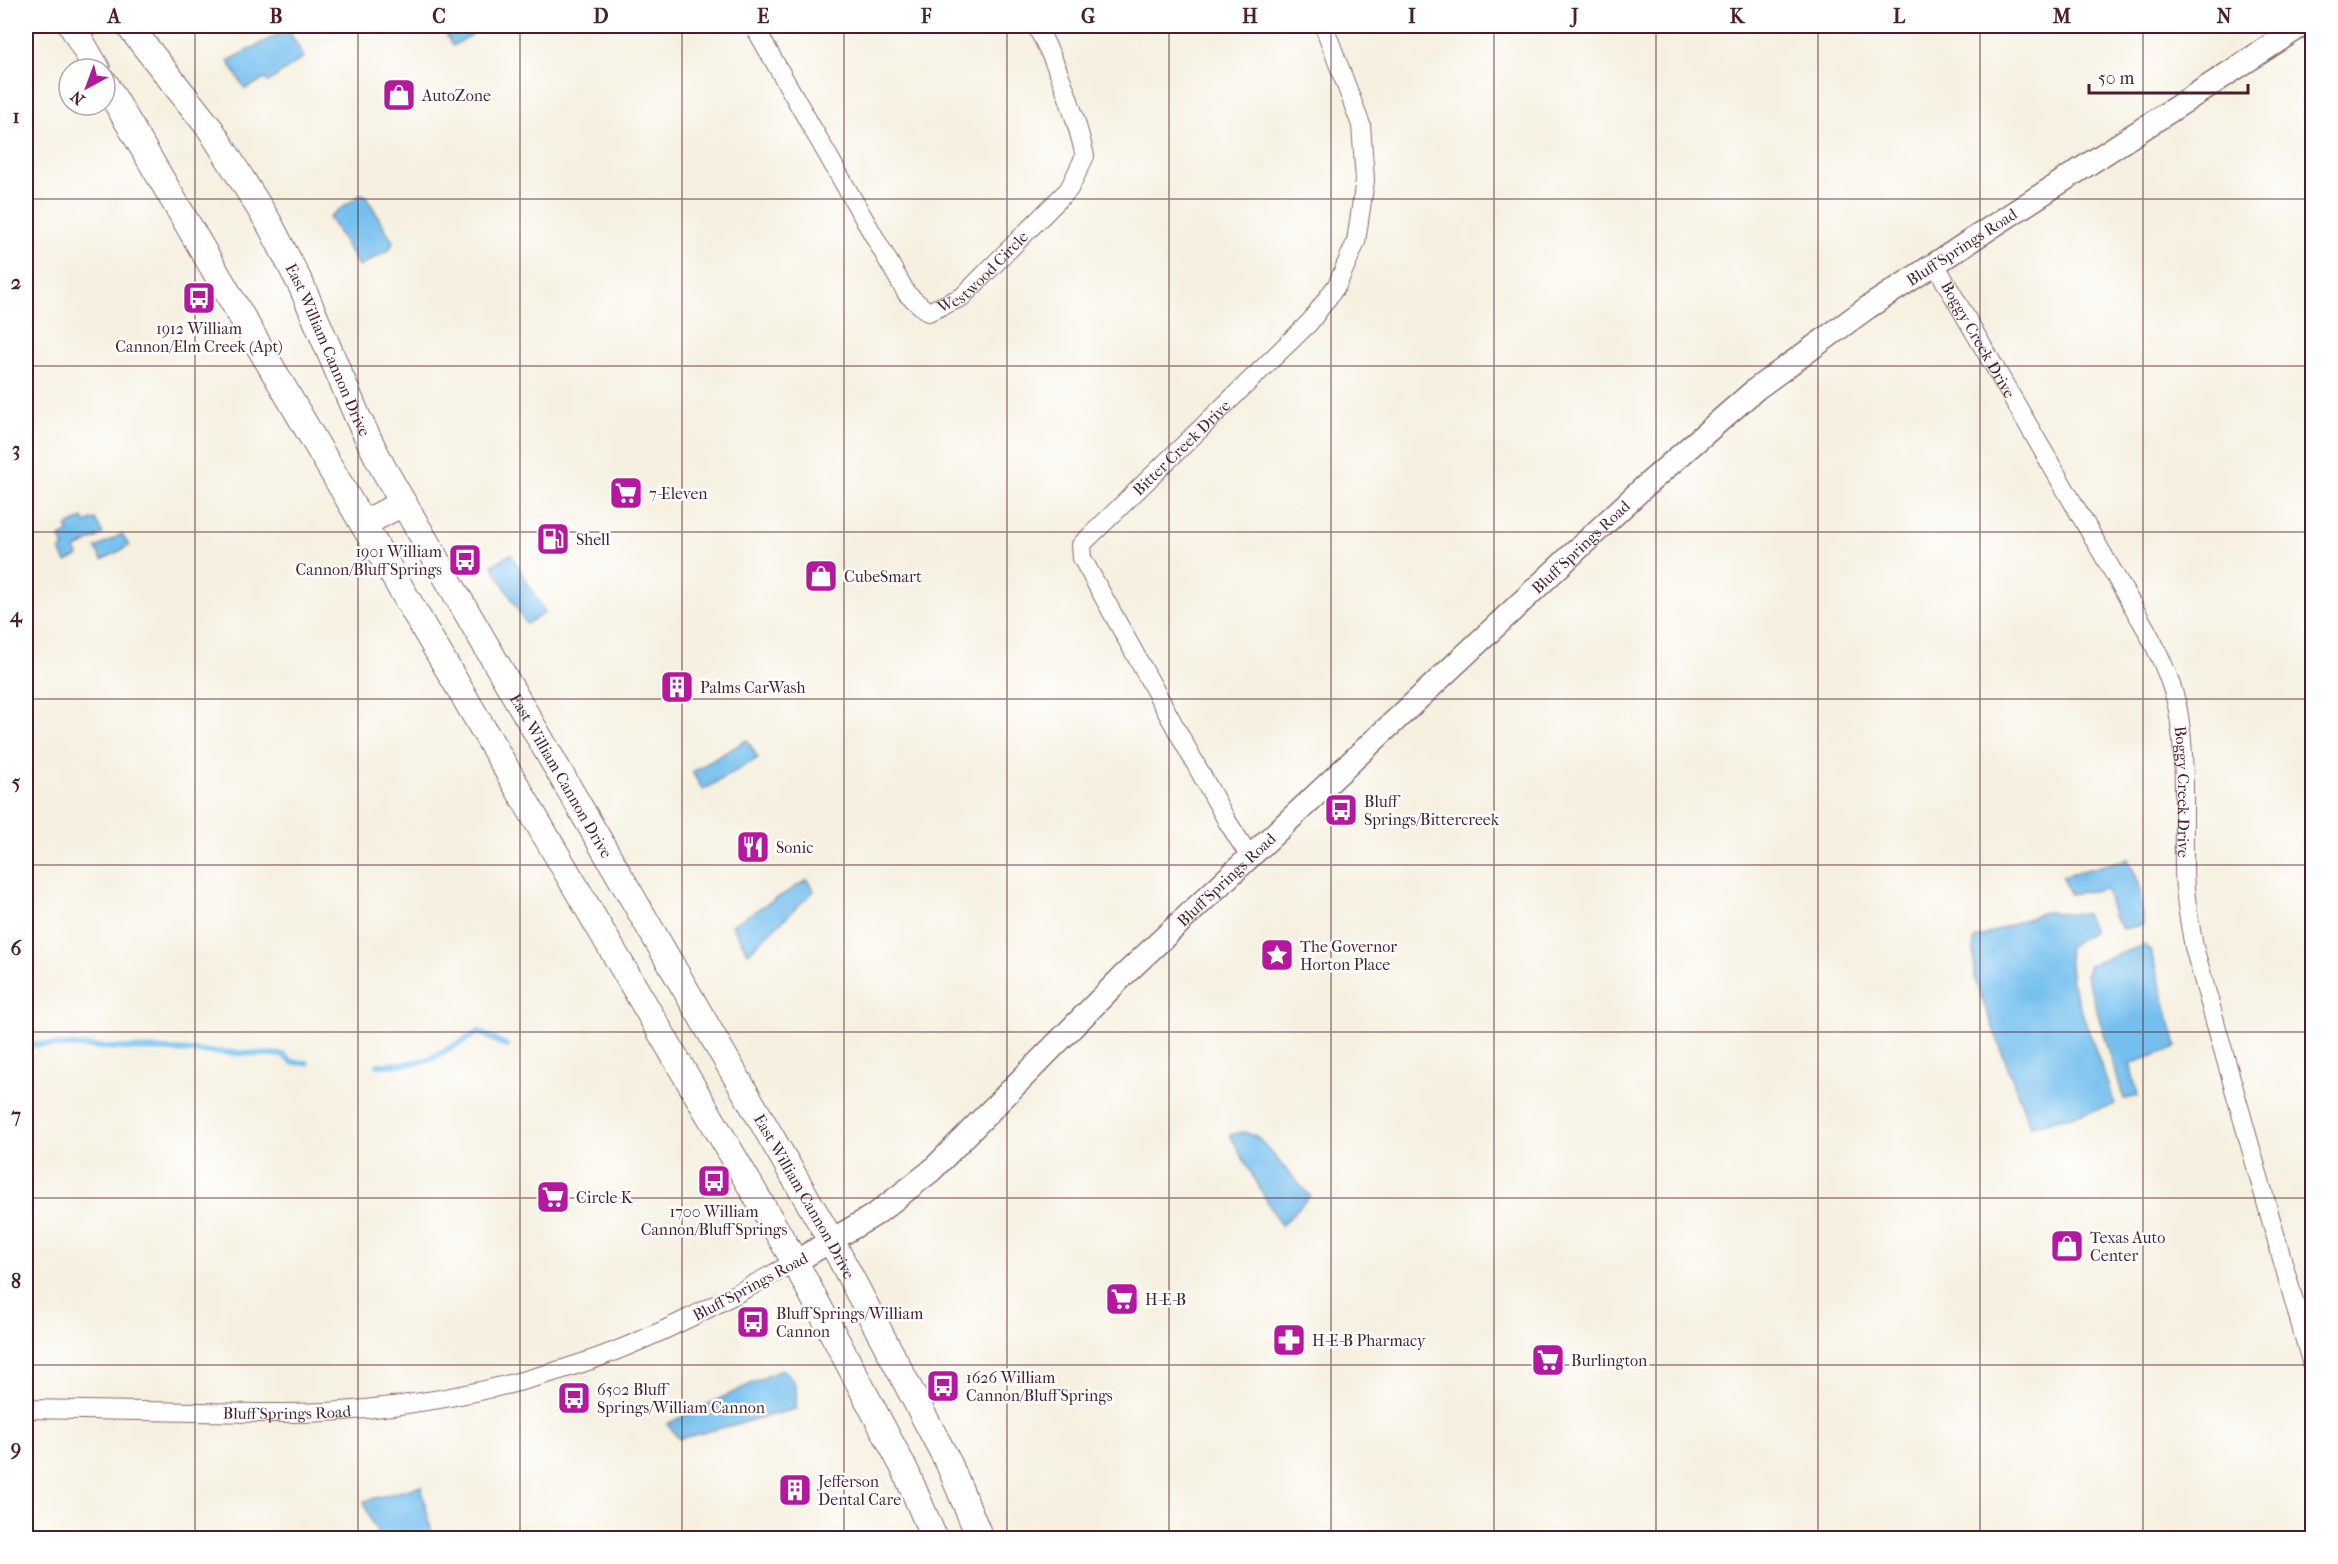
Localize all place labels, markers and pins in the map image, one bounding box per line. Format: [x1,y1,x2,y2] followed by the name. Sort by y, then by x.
[381,77,417,113] shop icon: AutoZone
[421,86,491,105] place label: AutoZone
[181,280,217,316] bus stop icon: 1912 William Cannon/Elm Creek (Apt)
[115,319,283,356] place label: 1912 William Cannon/Elm Creek (Apt)
[608,475,644,511] supermarket icon: 7-Eleven
[649,484,708,503] place label: 7-Eleven
[535,521,571,557] fuel station icon: Shell
[576,530,610,549] place label: Shell
[295,542,443,579] place label: 1901 William Cannon/Bluff Springs
[447,542,483,578] bus stop icon: 1901 William Cannon/Bluff Springs
[803,558,839,594] shop icon: CubeSmart
[844,567,922,586] place label: CubeSmart
[659,669,695,705] building icon: Palms CarWash
[700,678,805,697] place label: Palms CarWash
[1323,792,1359,828] bus stop icon: Bluff Springs/Bittercreek
[1364,792,1500,829] place label: Bluff Springs/Bittercreek
[735,829,771,865] restaurant icon: Sonic
[776,838,813,857] place label: Sonic
[1259,937,1295,973] place icon: The Governor Horton Place
[1300,937,1397,974] place label: The Governor Horton Place
[696,1163,732,1199] bus stop icon: 1700 William Cannon/Bluff Springs
[535,1179,571,1215] supermarket icon: Circle K
[576,1188,634,1207] place label: Circle K
[641,1202,787,1239] place label: 1700 William Cannon/Bluff Springs
[2049,1228,2085,1264] shop icon: Texas Auto Center
[2090,1228,2165,1265] place label: Texas Auto Center
[1104,1281,1140,1317] supermarket icon: H-E-B
[1145,1290,1186,1309] place label: H-E-B
[735,1304,771,1340] bus stop icon: Bluff Springs/William Cannon
[776,1304,924,1341] place label: Bluff Springs/William Cannon
[1271,1322,1307,1358] pharmacy icon: H-E-B Pharmacy
[1312,1331,1426,1350] place label: H-E-B Pharmacy
[1530,1342,1566,1378] supermarket icon: Burlington
[1571,1351,1648,1370] place label: Burlington
[925,1368,961,1404] bus stop icon: 1626 William Cannon/Bluff Springs
[966,1368,1113,1405] place label: 1626 William Cannon/Bluff Springs
[556,1380,592,1416] bus stop icon: 6502 Bluff Springs/William Cannon
[597,1380,766,1417] place label: 6502 Bluff Springs/William Cannon
[777,1472,813,1508] building icon: Jefferson Dental Care
[816,1472,901,1509] place label: Jefferson Dental Care

